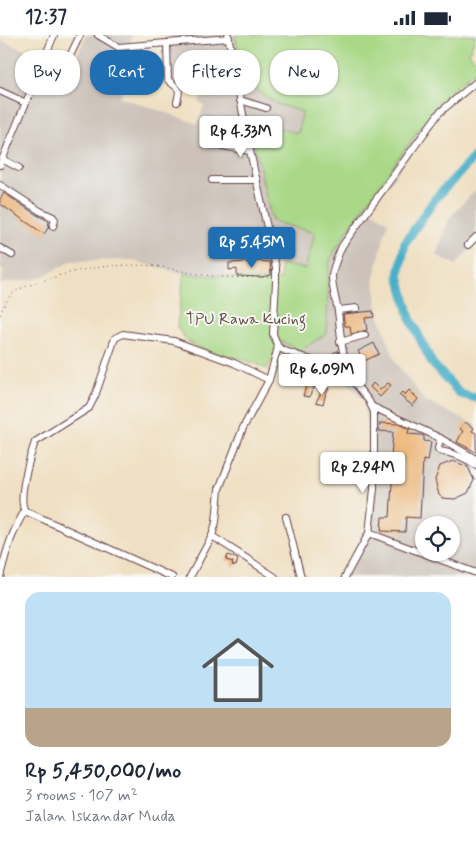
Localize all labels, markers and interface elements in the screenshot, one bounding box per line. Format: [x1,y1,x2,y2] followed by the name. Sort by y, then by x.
[25,5,67,30] text: 12:37
[15,50,80,95] chip: Buy
[90,50,164,95] chip: Rent
[174,50,260,95] chip: Filters
[270,50,338,95] chip: New
[189,115,293,158] pin: Rp 4.33M
[210,121,272,142] text: Rp 4.33M
[200,227,304,269] pin: Rp 5.45M
[219,232,285,253] text: Rp 5.45M
[186,309,306,331] park label: TPU Rawa Kucing
[270,353,374,396] pin: Rp 6.09M
[290,359,354,380] text: Rp 6.09M
[311,451,415,494] pin: Rp 2.94M
[331,457,395,478] text: Rp 2.94M
[415,516,460,561] map controls
[415,516,460,561] button: locate
[193,625,283,715] icon: home
[25,757,181,785] text: Rp 5,450,000/mo
[25,785,138,806] text: 3 rooms · 107 m²
[25,806,176,827] text: Jalan Iskandar Muda

